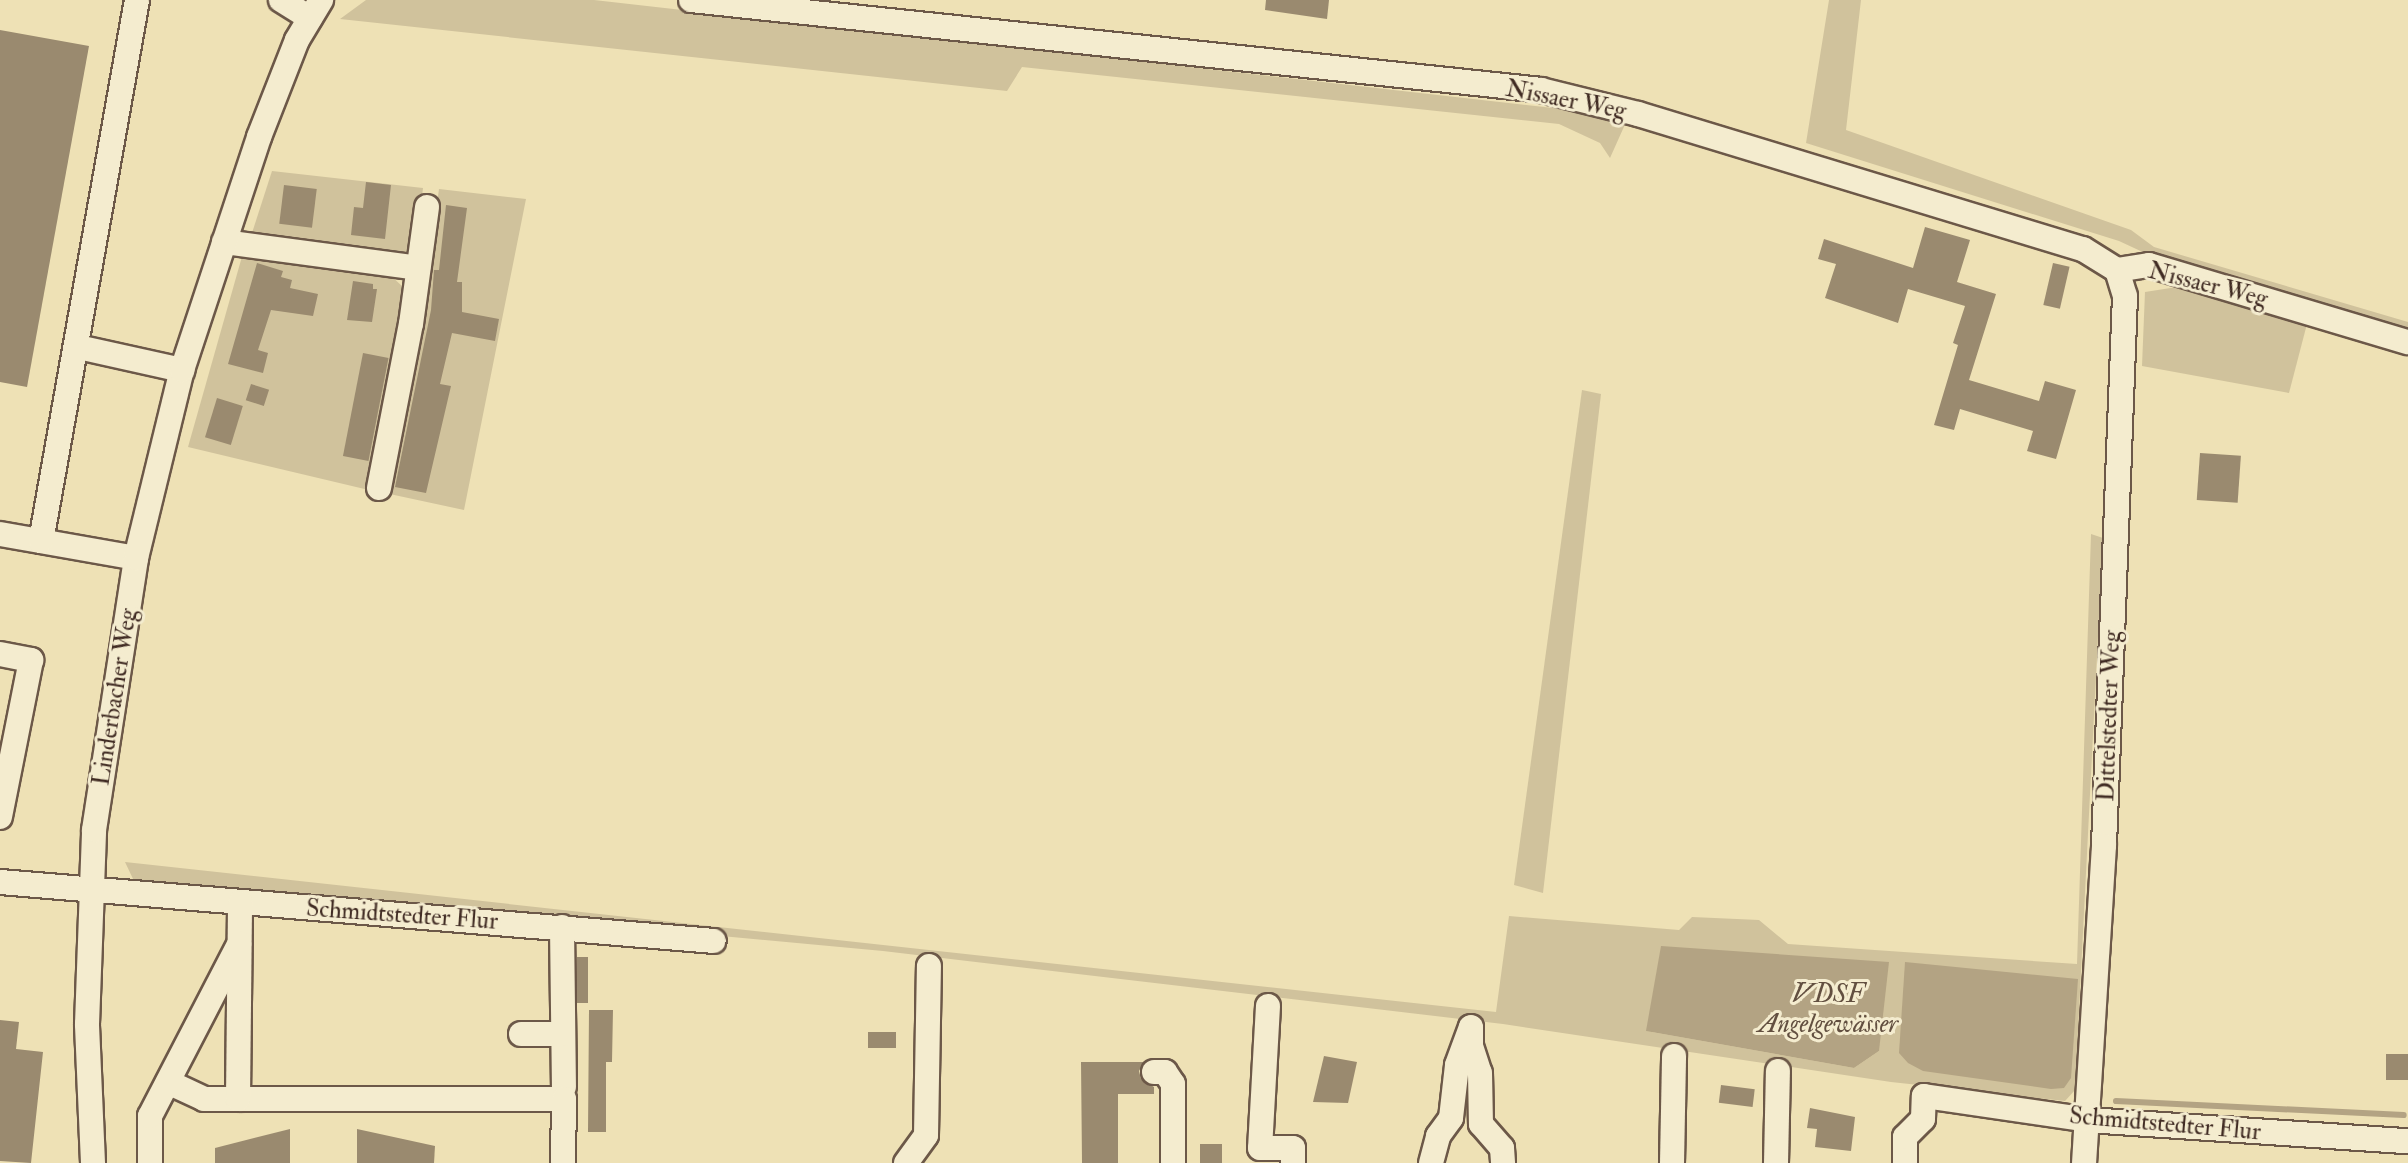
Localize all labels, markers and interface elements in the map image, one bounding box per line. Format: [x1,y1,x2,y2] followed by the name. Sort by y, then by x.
[1503,74,1629,126] street label: Nissaer Weg
[2145,256,2271,314] street label: Nissaer Weg
[87,606,143,788] street label: Linderbacher Weg
[2092,630,2126,802] street label: Dittelstedter Weg
[305,894,499,936] street label: Schmidtstedter Flur
[1758,979,1898,1040] water label: VDSF Angelgewässer
[2068,1101,2262,1147] street label: Schmidtstedter Flur

